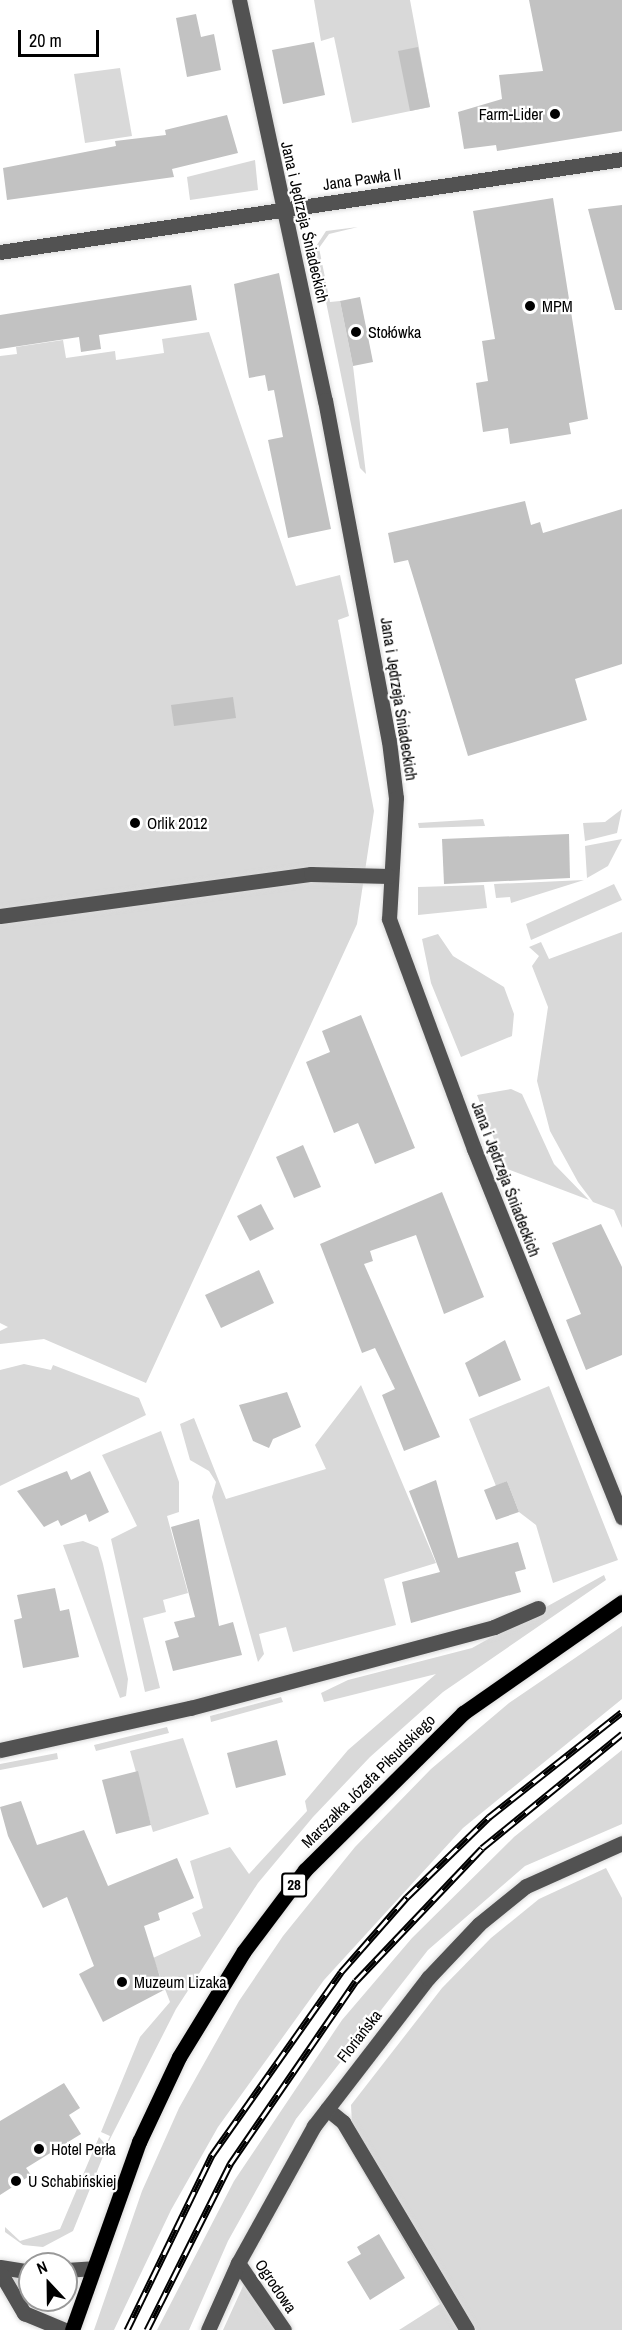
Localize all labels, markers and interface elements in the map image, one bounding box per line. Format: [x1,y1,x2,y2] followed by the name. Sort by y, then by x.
[21,18,102,56] scale bar
[29,28,62,53] text: 20 m
[479,104,543,124] place label: Farm-Lider
[548,107,562,121] marker: Farm-Lider
[277,140,333,304] street label: Jana i Jędrzeja Śniadeckich
[322,164,402,194] street label: Jana Pawła II
[542,296,573,316] place label: MPM
[523,299,537,313] marker: MPM
[368,322,421,342] place label: Stołówka
[349,325,363,339] marker: Stołówka
[377,616,421,782] street label: Jana i Jędrzeja Śniadeckich
[147,813,208,833] place label: Orlik 2012
[128,816,142,830] marker: Orlik 2012
[468,1099,544,1259] street label: Jana i Jędrzeja Śniadeckich
[297,1710,439,1852] street label: Marszałka Józefa Piłsudskiego
[280,1873,308,1897] road number: 28
[134,1972,227,1992] place label: Muzeum Lizaka
[115,1975,129,1989] marker: Muzeum Lizaka
[333,2006,385,2066] street label: Floriańska
[51,2139,116,2159] place label: Hotel Perła
[32,2142,46,2156] marker: Hotel Perła
[28,2171,116,2191] place label: U Schabińskiej
[9,2174,23,2188] marker: U Schabińskiej
[18,2252,78,2312] north arrow
[33,2255,51,2279] text: N
[251,2256,301,2316] street label: Ogrodowa

